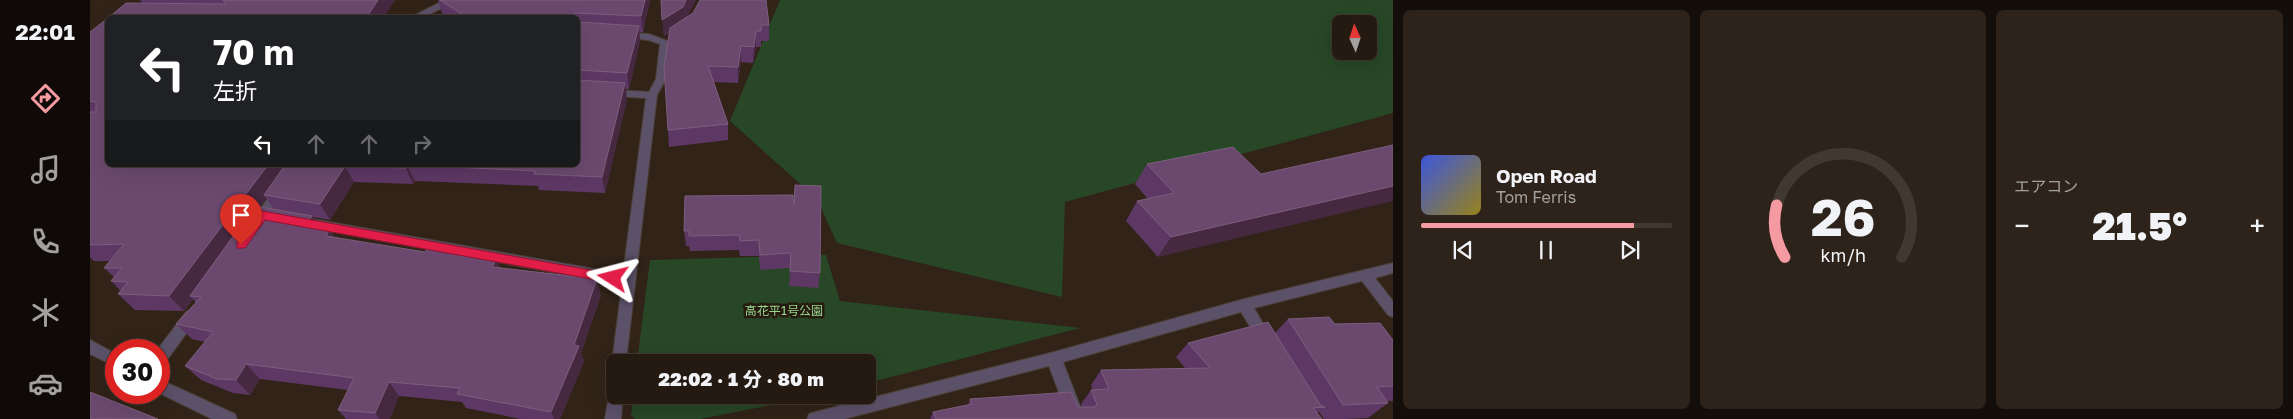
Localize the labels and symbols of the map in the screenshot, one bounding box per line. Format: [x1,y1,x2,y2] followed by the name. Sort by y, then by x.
[1332,15,1378,60] north arrow
[220,194,262,245] pin
[586,251,638,303] position arrow
[745,303,823,318] park label: 高花平1号公園
[105,339,170,404] speed limit sign: 30

